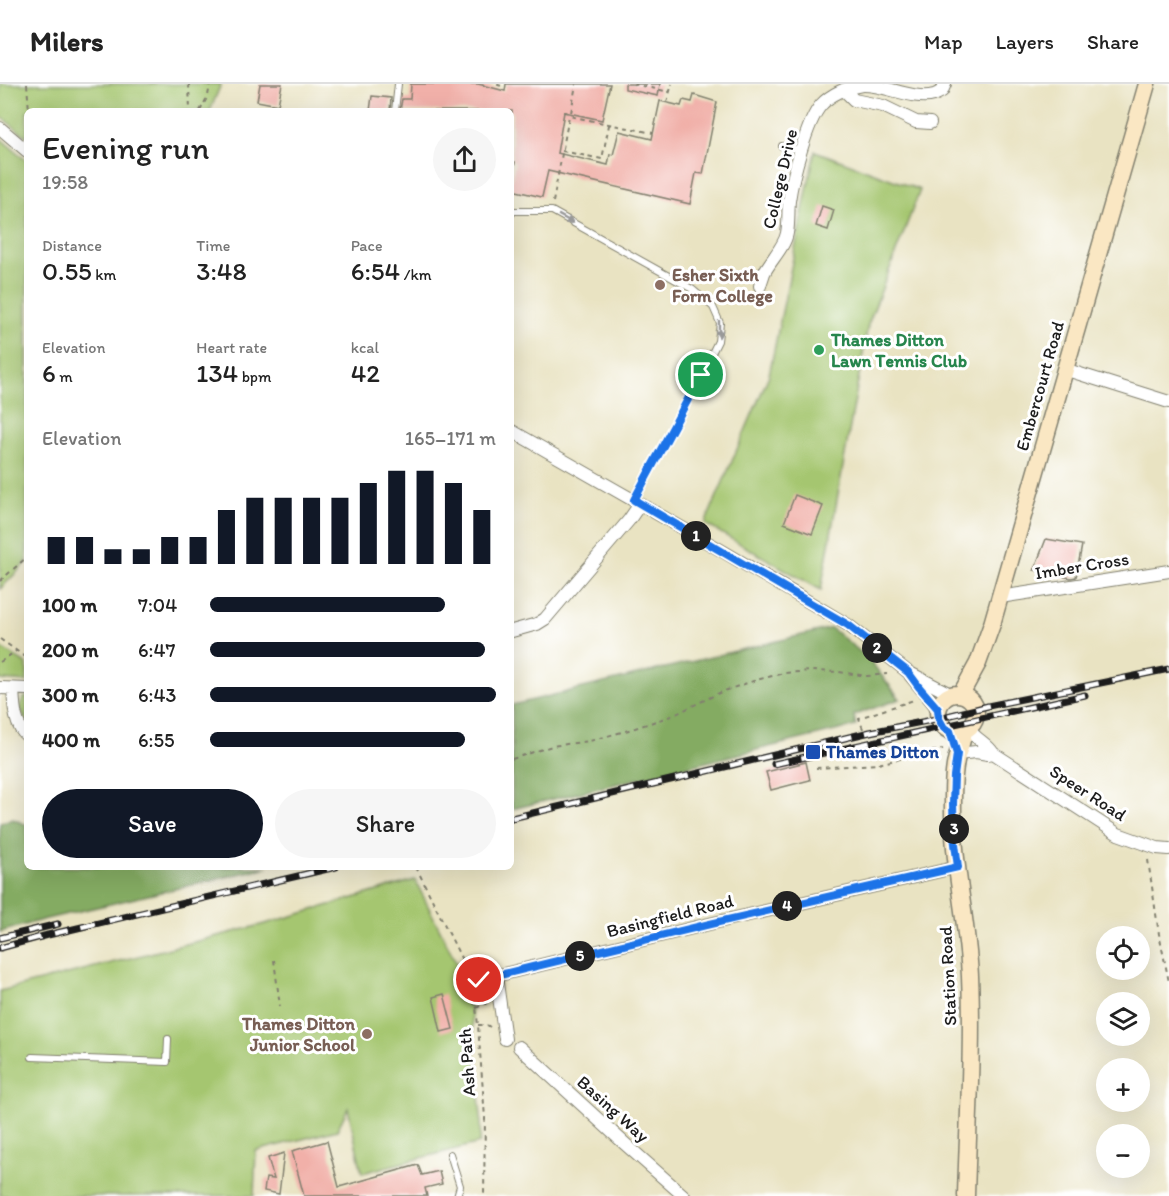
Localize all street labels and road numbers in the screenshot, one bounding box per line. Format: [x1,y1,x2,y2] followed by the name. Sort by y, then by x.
[758,127,802,231] street label: College Drive
[1011,318,1069,454] street label: Embercourt Road
[1033,548,1131,584] street label: Imber Cross
[1045,760,1131,826] street label: Speer Road
[604,890,736,942] street label: Basingfield Road
[934,926,962,1026] street label: Station Road
[454,1027,480,1097] street label: Ash Path
[572,1071,654,1148] street label: Basing Way

